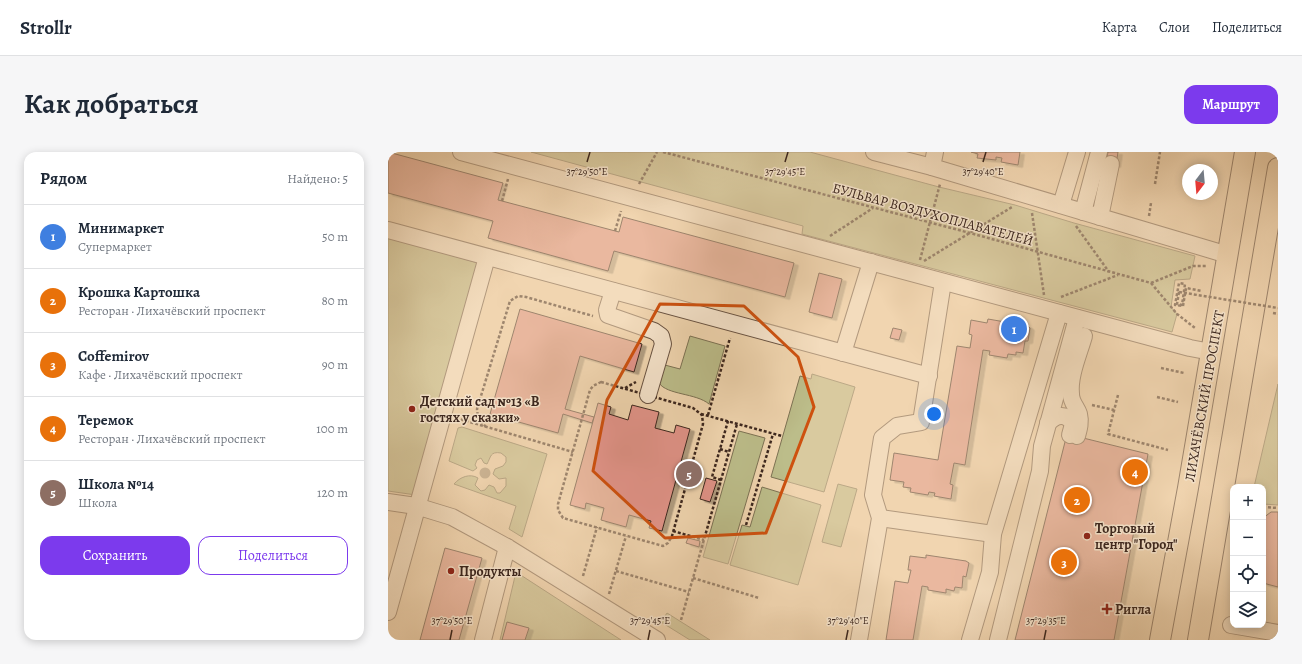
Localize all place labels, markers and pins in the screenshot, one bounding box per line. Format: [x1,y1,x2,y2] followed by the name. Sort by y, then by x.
[1001,314,1027,344] pin: 1
[420,392,540,427] place label: Детский сад №13 «В гостях у сказки»
[407,404,417,414] marker: Детский сад №13 «В гостях у сказки»
[1122,457,1148,487] pin: 4
[676,459,702,489] pin: 5
[1064,485,1090,515] pin: 2
[1095,519,1178,554] place label: Торговый центр "Город"
[1082,531,1092,541] marker: Торговый центр "Город"
[1051,547,1077,577] pin: 3
[459,562,521,581] place label: Продукты
[446,566,456,576] marker: Продукты
[1115,600,1152,619] place label: Ригла
[1102,604,1112,614] marker: Ригла

